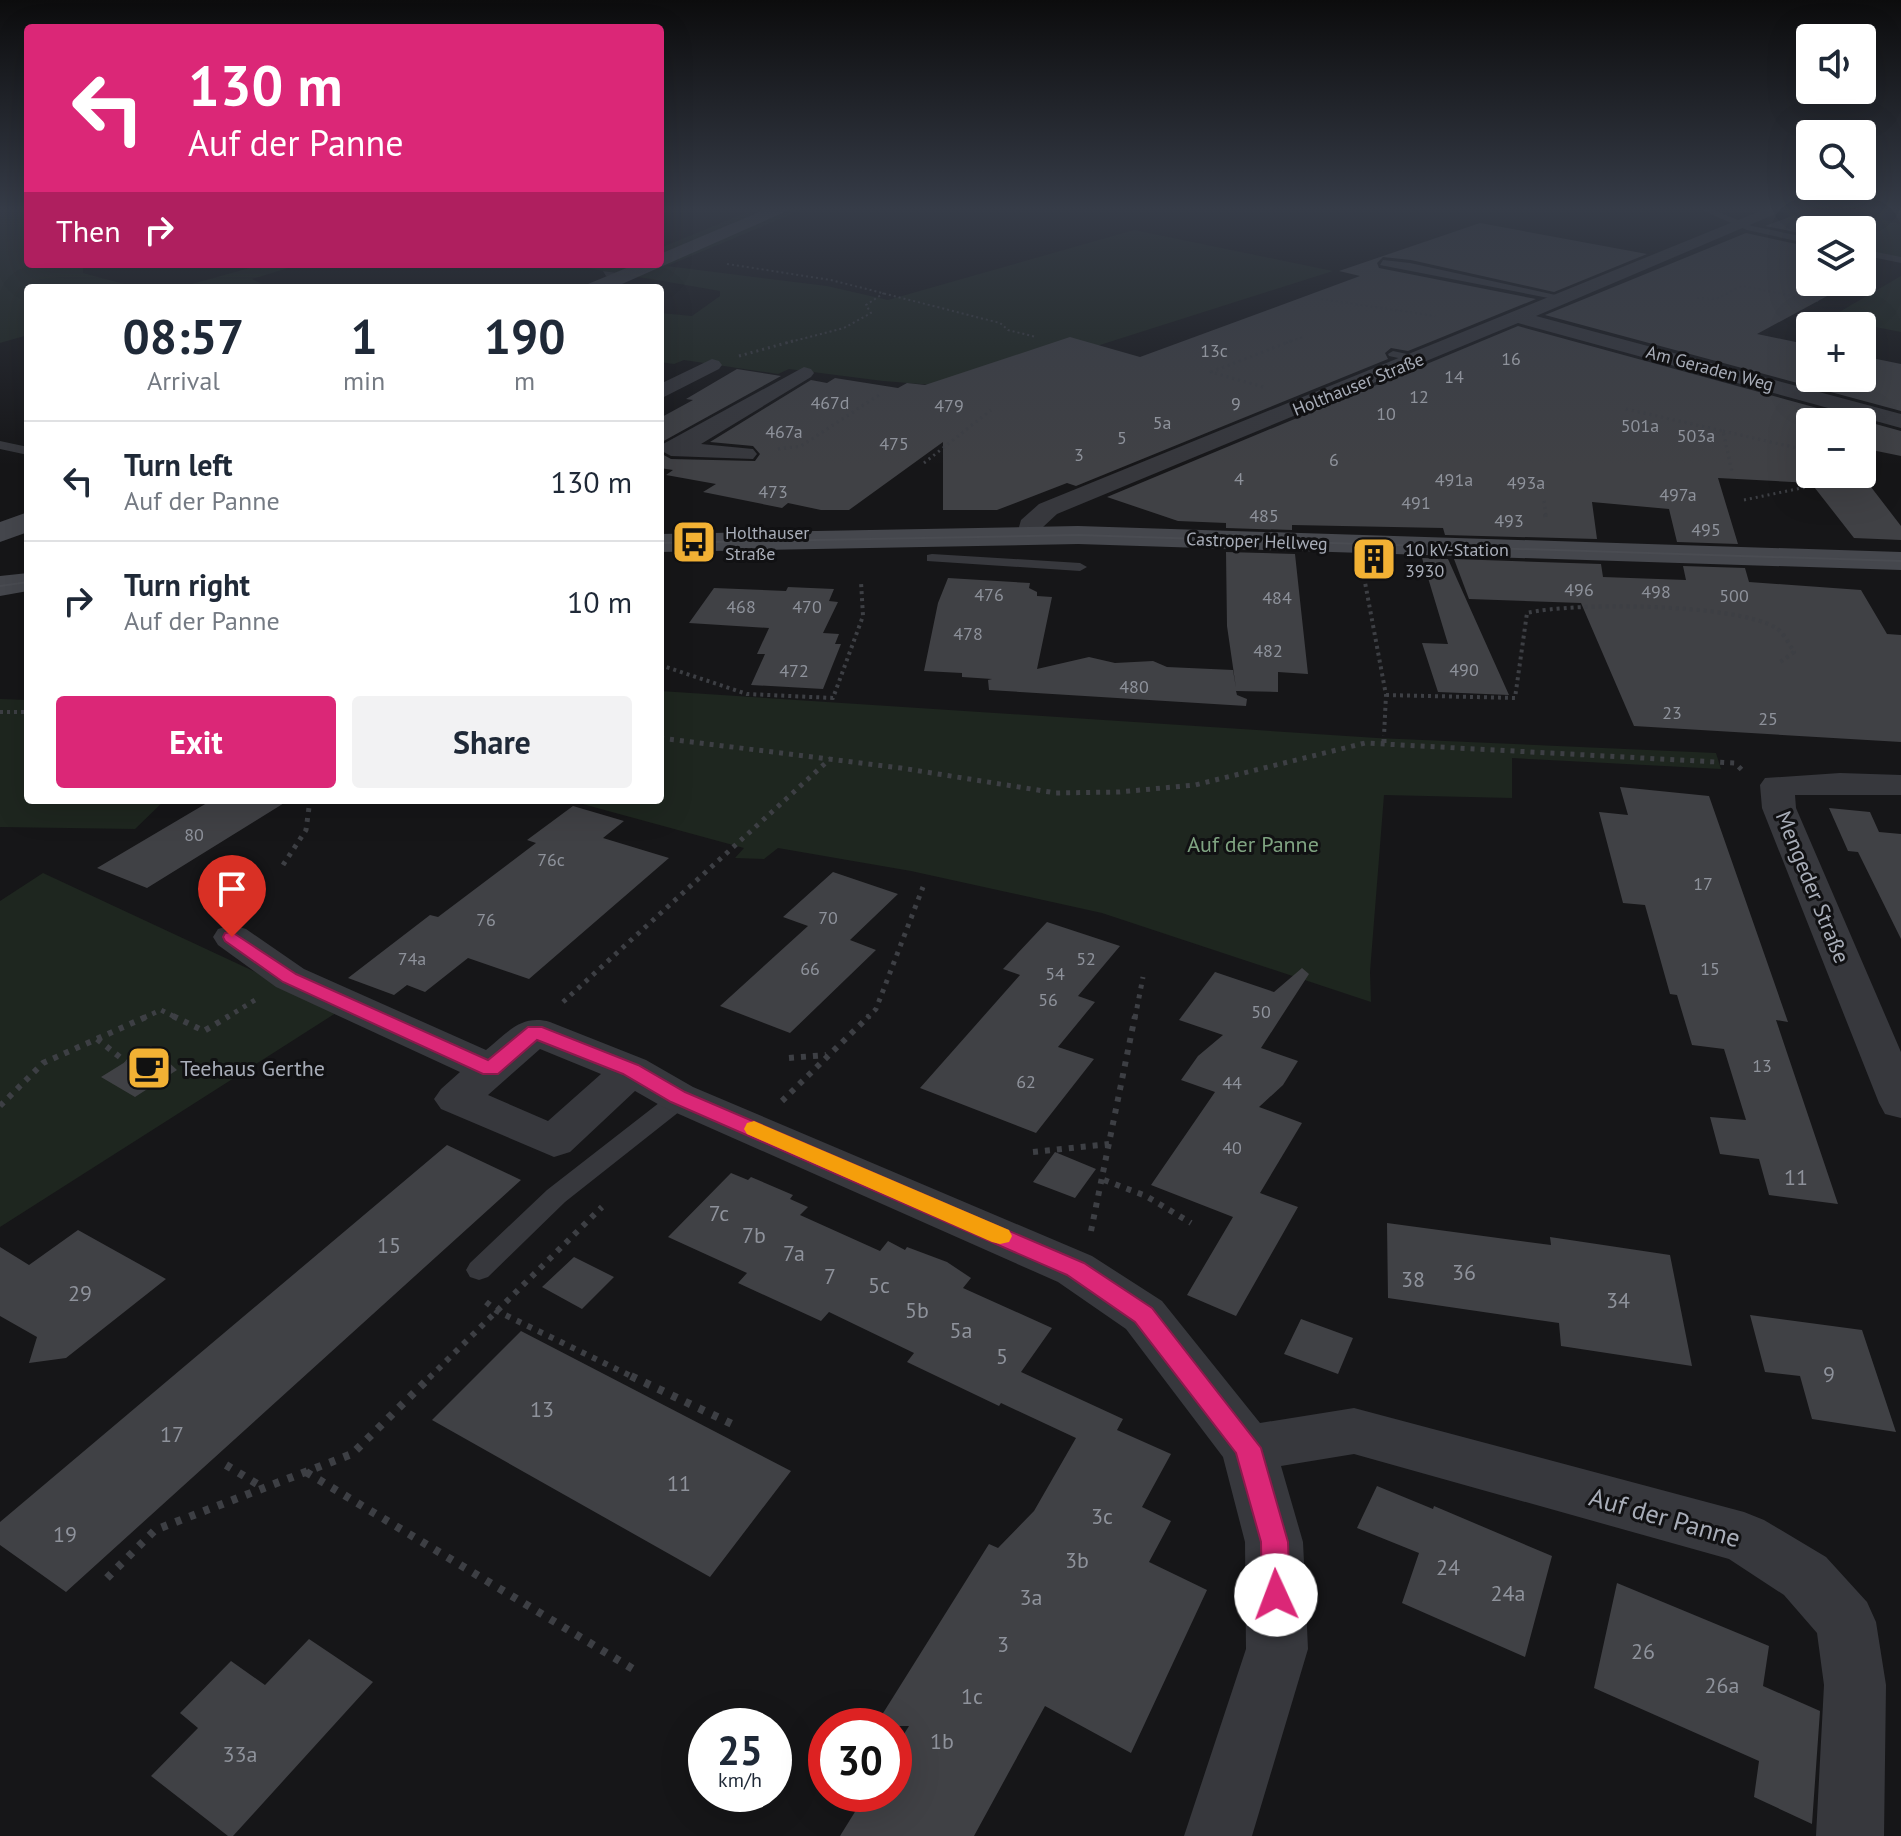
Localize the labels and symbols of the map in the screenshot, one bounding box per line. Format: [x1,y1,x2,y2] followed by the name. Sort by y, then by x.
[1200,339,1228,362] house number: 13c
[1644,340,1776,396] street label: Am Geraden Weg
[1289,347,1427,421] street label: Holthauser Straße
[1501,347,1521,370] house number: 16
[1444,365,1464,388] house number: 14
[1409,385,1429,408] house number: 12
[810,391,850,414] house number: 467d
[1231,392,1241,415] house number: 9
[934,394,964,417] house number: 479
[1376,402,1396,425] house number: 10
[1153,411,1171,434] house number: 5a
[1621,414,1659,437] house number: 501a
[765,420,803,443] house number: 467a
[1677,424,1715,447] house number: 503a
[1117,426,1127,449] house number: 5
[879,432,909,455] house number: 475
[1074,443,1084,466] house number: 3
[1329,448,1339,471] house number: 6
[1234,467,1244,490] house number: 4
[1435,468,1473,491] house number: 491a
[1507,471,1545,494] house number: 493a
[758,480,788,503] house number: 473
[1659,483,1697,506] house number: 497a
[1401,491,1431,514] house number: 491
[1249,504,1279,527] house number: 485
[1494,509,1524,532] house number: 493
[670,518,718,566] bus stop icon: Holthauser Straße
[1691,518,1721,541] house number: 495
[725,521,809,565] place label: Holthauser Straße
[1186,527,1328,555] street label: Castroper Hellweg
[1350,535,1398,583] building icon: 10 kV-Station 3930
[1405,538,1509,582] place label: 10 kV-Station 3930
[1564,578,1594,601] house number: 496
[1641,580,1671,603] house number: 498
[974,583,1004,606] house number: 476
[1719,584,1749,607] house number: 500
[1262,586,1292,609] house number: 484
[726,595,756,618] house number: 468
[792,595,822,618] house number: 470
[953,622,983,645] house number: 478
[1253,639,1283,662] house number: 482
[1449,658,1479,681] house number: 490
[779,659,809,682] house number: 472
[1119,675,1149,698] house number: 480
[1662,701,1682,724] house number: 23
[1758,707,1778,730] house number: 25
[1770,807,1856,967] street label: Mengeder Straße
[184,823,204,846] house number: 80
[1187,830,1319,858] park label: Auf der Panne
[537,848,565,871] house number: 76c
[198,855,266,937] pin
[1693,872,1713,895] house number: 17
[818,906,838,929] house number: 70
[476,908,496,931] house number: 76
[398,947,426,970] house number: 74a
[1076,947,1096,970] house number: 52
[800,957,820,980] house number: 66
[1700,957,1720,980] house number: 15
[1045,962,1065,985] house number: 54
[1038,988,1058,1011] house number: 56
[1251,1000,1271,1023] house number: 50
[125,1044,173,1092] cafe icon: Teehaus Gerthe
[180,1054,325,1082] place label: Teehaus Gerthe
[1752,1054,1772,1077] house number: 13
[1016,1070,1036,1093] house number: 62
[1222,1071,1242,1094] house number: 44
[1222,1136,1242,1159] house number: 40
[1784,1163,1808,1191] house number: 11
[709,1199,729,1227] house number: 7c
[742,1221,766,1249] house number: 7b
[377,1231,401,1259] house number: 15
[783,1239,805,1267] house number: 7a
[1452,1258,1476,1286] house number: 36
[824,1262,836,1290] house number: 7
[1401,1265,1425,1293] house number: 38
[868,1271,890,1299] house number: 5c
[68,1279,92,1307] house number: 29
[1606,1286,1630,1314] house number: 34
[905,1296,929,1324] house number: 5b
[950,1316,972,1344] house number: 5a
[996,1342,1008,1370] house number: 5
[1823,1360,1835,1388] house number: 9
[530,1395,554,1423] house number: 13
[160,1420,184,1448] house number: 17
[667,1469,691,1497] house number: 11
[1586,1480,1744,1554] street label: Auf der Panne
[1091,1502,1113,1530] house number: 3c
[53,1520,77,1548] house number: 19
[1065,1546,1089,1574] house number: 3b
[1234,1553,1318,1637] position arrow
[1436,1553,1460,1581] house number: 24
[1491,1579,1525,1607] house number: 24a
[1020,1583,1042,1611] house number: 3a
[997,1630,1009,1658] house number: 3
[1631,1637,1655,1665] house number: 26
[1705,1671,1739,1699] house number: 26a
[961,1682,983,1710] house number: 1c
[808,1708,912,1812] speed limit sign: 30
[930,1727,954,1755] house number: 1b
[223,1740,257,1768] house number: 33a

